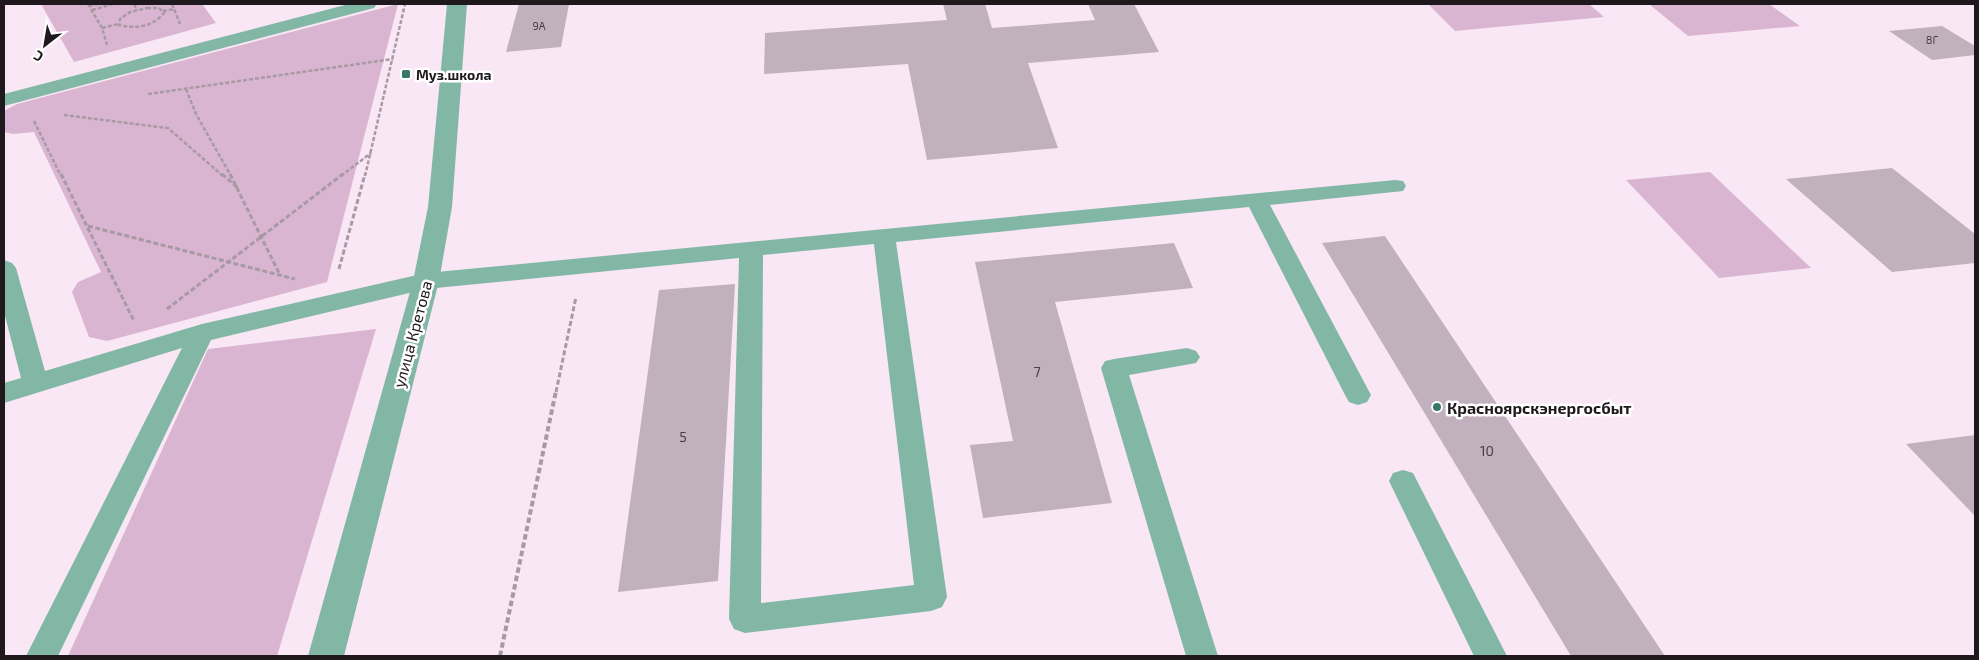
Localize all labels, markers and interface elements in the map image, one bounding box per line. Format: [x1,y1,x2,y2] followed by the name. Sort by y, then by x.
[532,19,546,32] house number: 9А
[20,20,70,70] north arrow
[1926,33,1938,46] house number: 8Г
[30,47,46,66] text: С
[416,66,492,83] place label: Муз.школа
[400,68,412,80] marker: Муз.школа
[389,278,436,390] street label: улица Кретова
[1033,363,1041,380] house number: 7
[1447,398,1631,417] place label: Красноярскэнергосбыт
[1431,401,1443,413] marker: Красноярскэнергосбыт
[679,428,687,445] house number: 5
[1480,442,1494,459] house number: 10

